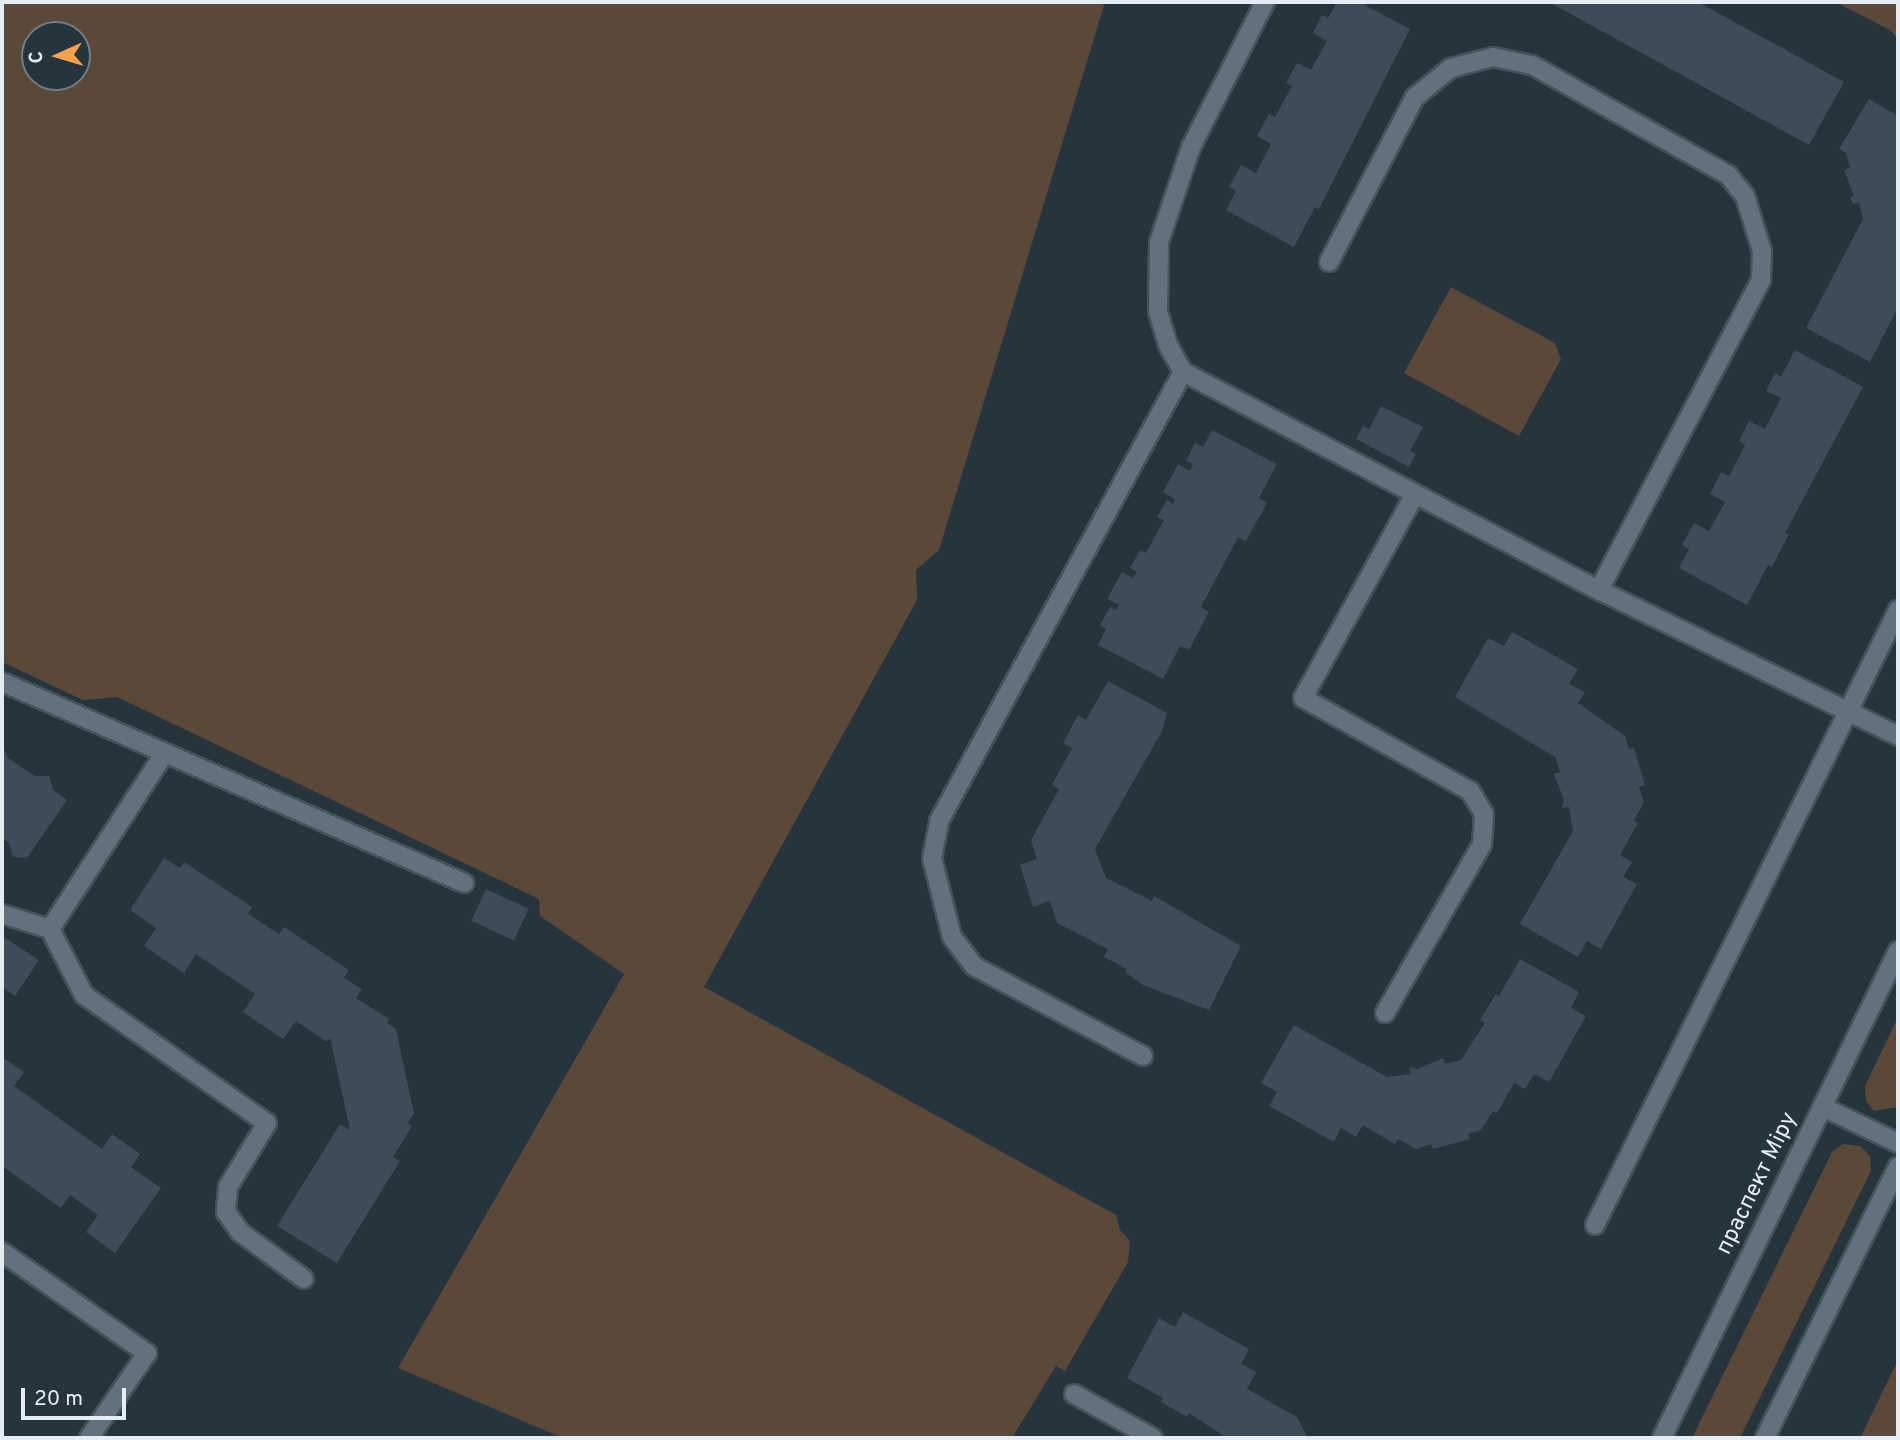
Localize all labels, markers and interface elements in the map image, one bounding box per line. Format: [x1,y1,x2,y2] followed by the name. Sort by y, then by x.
[21,21,91,91] north arrow
[25,50,49,64] text: С
[1712,1108,1804,1260] street label: праспект Міру
[24,1374,130,1418] scale bar
[34,1386,83,1413] text: 20 m

